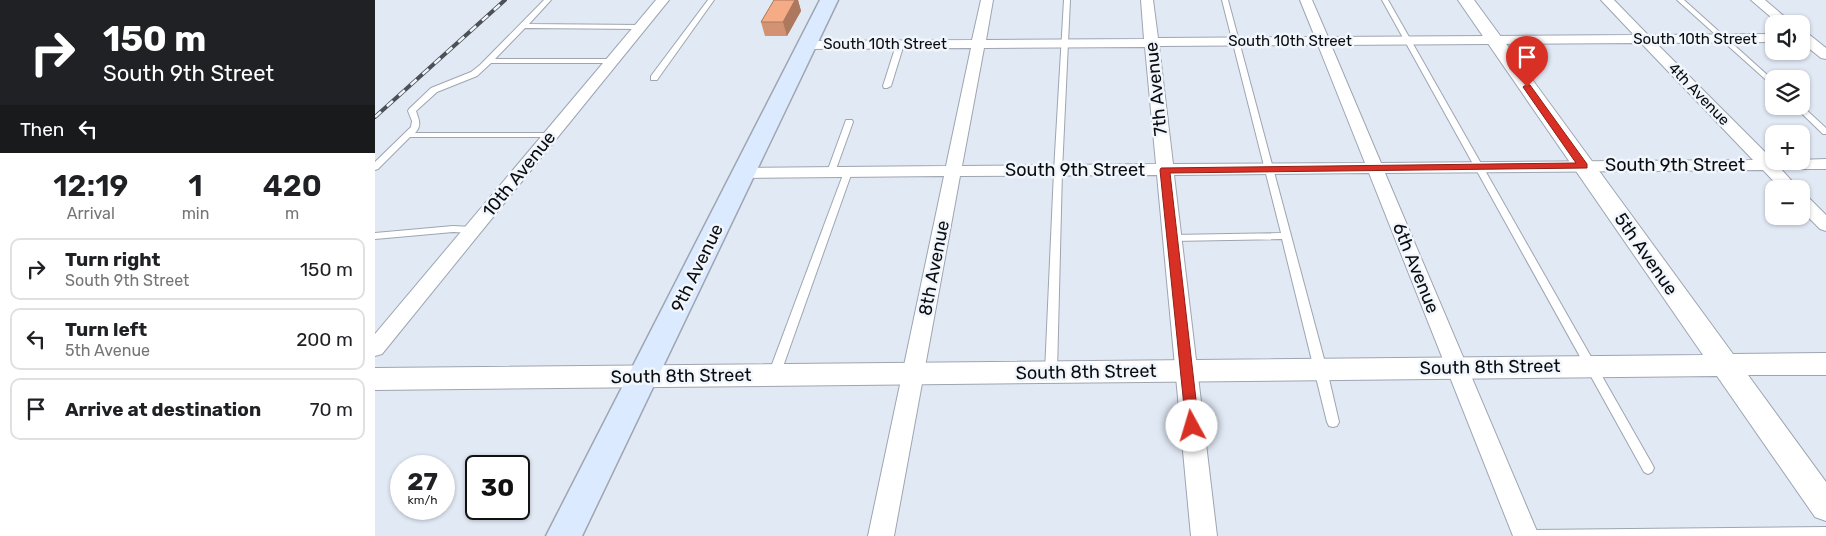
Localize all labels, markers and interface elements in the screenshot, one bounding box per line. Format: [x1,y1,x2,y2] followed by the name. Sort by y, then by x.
[1765,15,1810,225] map controls
[1765,15,1810,60] button: sound
[103,18,206,60] text: 150 m
[20,20,85,85] icon: right
[1633,30,1757,48] street label: South 10th Street
[1228,32,1352,50] street label: South 10th Street
[823,35,947,53] street label: South 10th Street
[1506,36,1548,87] pin
[1140,41,1172,137] street label: 7th Avenue
[1513,43,1541,71] icon: arrive
[1665,59,1733,129] street label: 4th Avenue
[103,60,274,87] text: South 9th Street
[1765,70,1810,115] button: layers
[74,115,102,143] icon: left
[20,118,64,141] text: Then
[1765,125,1810,170] button: +
[478,127,560,221] street label: 10th Avenue
[1605,154,1745,176] street label: South 9th Street
[1005,159,1145,181] street label: South 9th Street
[53,168,128,204] text: 12:19
[188,168,203,204] text: 1
[263,168,322,204] text: 420
[1765,180,1810,225] button: −
[67,204,115,223] text: Arrival
[182,204,209,223] text: min
[285,204,299,223] text: m
[1610,209,1682,299] street label: 5th Avenue
[914,219,954,317] street label: 8th Avenue
[1388,219,1444,317] street label: 6th Avenue
[666,220,728,316] street label: 9th Avenue
[65,248,160,271] text: Turn right
[22,255,50,283] icon: right
[300,258,353,281] text: 150 m
[65,271,189,290] text: South 9th Street
[65,318,147,341] text: Turn left
[22,325,50,353] icon: left
[296,328,353,351] text: 200 m
[65,341,150,360] text: 5th Avenue
[1419,355,1561,379] street label: South 8th Street
[1015,360,1157,384] street label: South 8th Street
[610,364,752,388] street label: South 8th Street
[22,395,50,423] icon: arrive
[65,398,261,421] text: Arrive at destination
[310,398,353,421] text: 70 m
[1165,399,1217,451] position arrow
[465,455,530,520] speed limit sign: 30
[407,467,438,496] text: 27
[408,493,437,507] text: km/h

